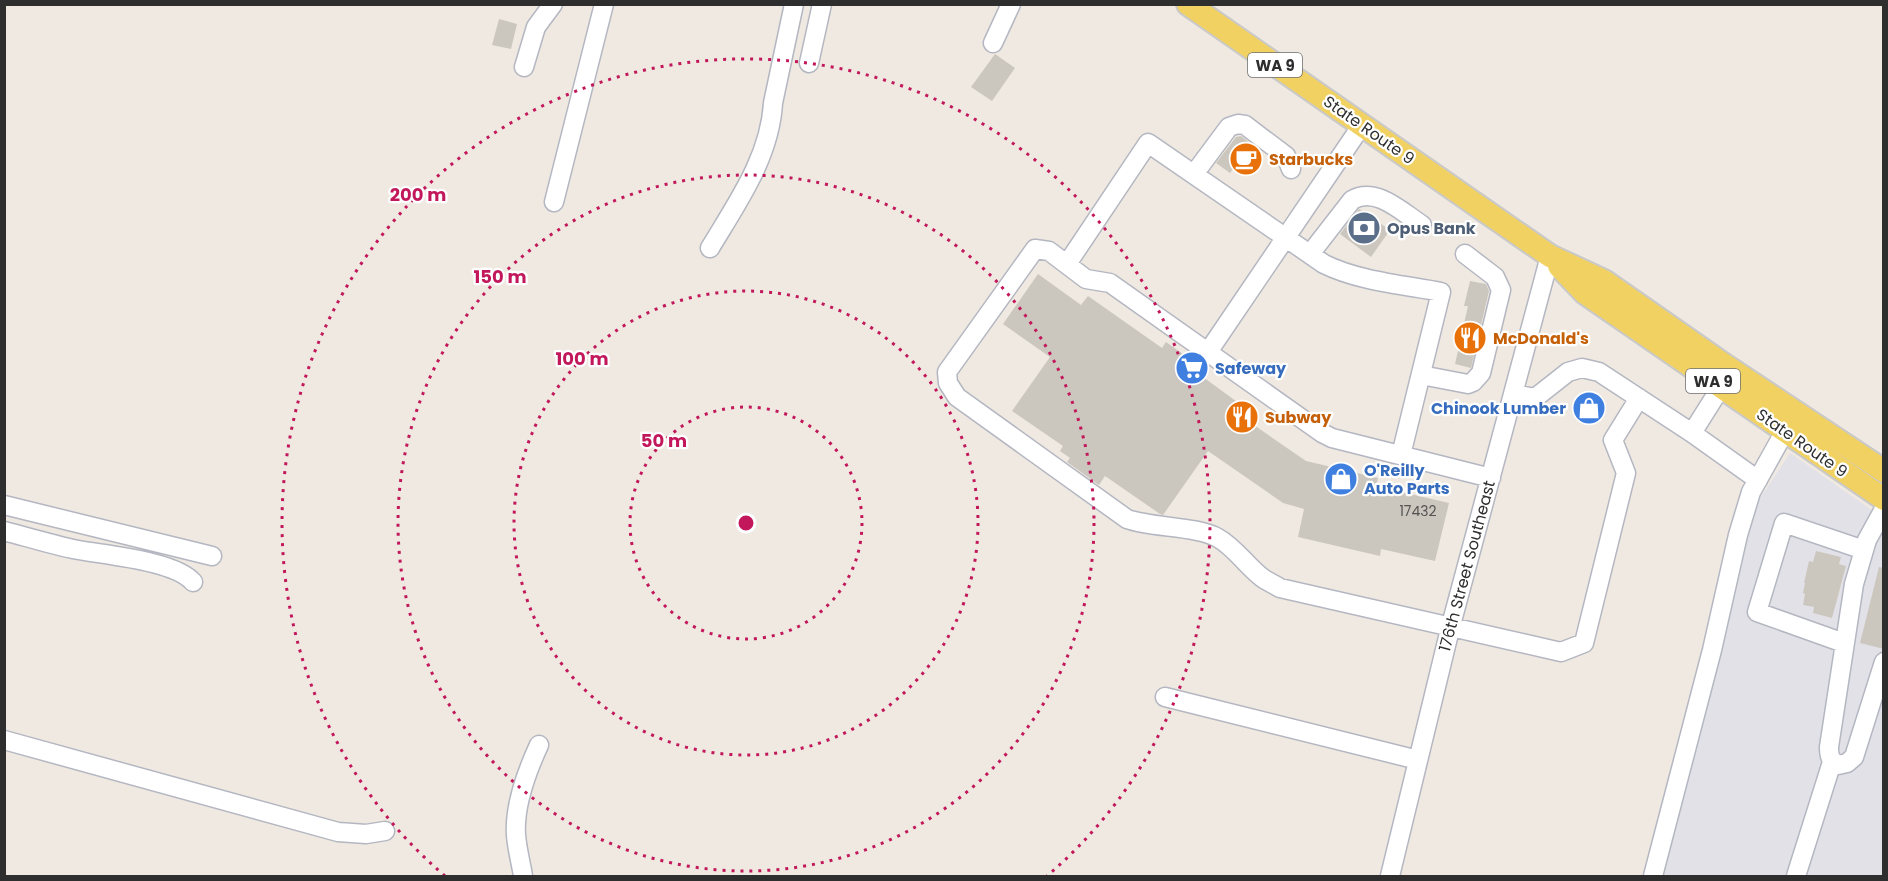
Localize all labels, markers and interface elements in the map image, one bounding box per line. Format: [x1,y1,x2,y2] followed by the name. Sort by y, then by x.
[1248,53,1302,77] road number: WA 9
[1319,90,1419,170] street label: State Route 9
[1228,141,1264,177] cafe icon: Starbucks
[1269,148,1353,171] place label: Starbucks
[390,182,446,207] text: 200 m
[1346,210,1382,246] bank icon: Opus Bank
[1387,217,1476,240] place label: Opus Bank
[473,264,527,289] text: 150 m
[1452,320,1488,356] restaurant icon: McDonald's
[1493,327,1589,350] place label: McDonald's
[555,346,609,371] text: 100 m
[1174,350,1210,386] supermarket icon: Safeway
[1215,357,1287,380] place label: Safeway
[1686,369,1740,393] road number: WA 9
[1571,390,1607,426] shop icon: Chinook Lumber
[1431,397,1566,420] place label: Chinook Lumber
[1224,399,1260,435] restaurant icon: Subway
[1752,403,1852,483] street label: State Route 9
[1265,406,1332,429] place label: Subway
[641,428,687,453] text: 50 m
[1364,459,1450,500] place label: O'Reilly Auto Parts
[1323,461,1359,497] shop icon: O'Reilly Auto Parts
[1433,478,1501,654] street label: 176th Street Southeast
[1399,501,1437,521] house number: 17432
[736,513,756,533] centre of rings

